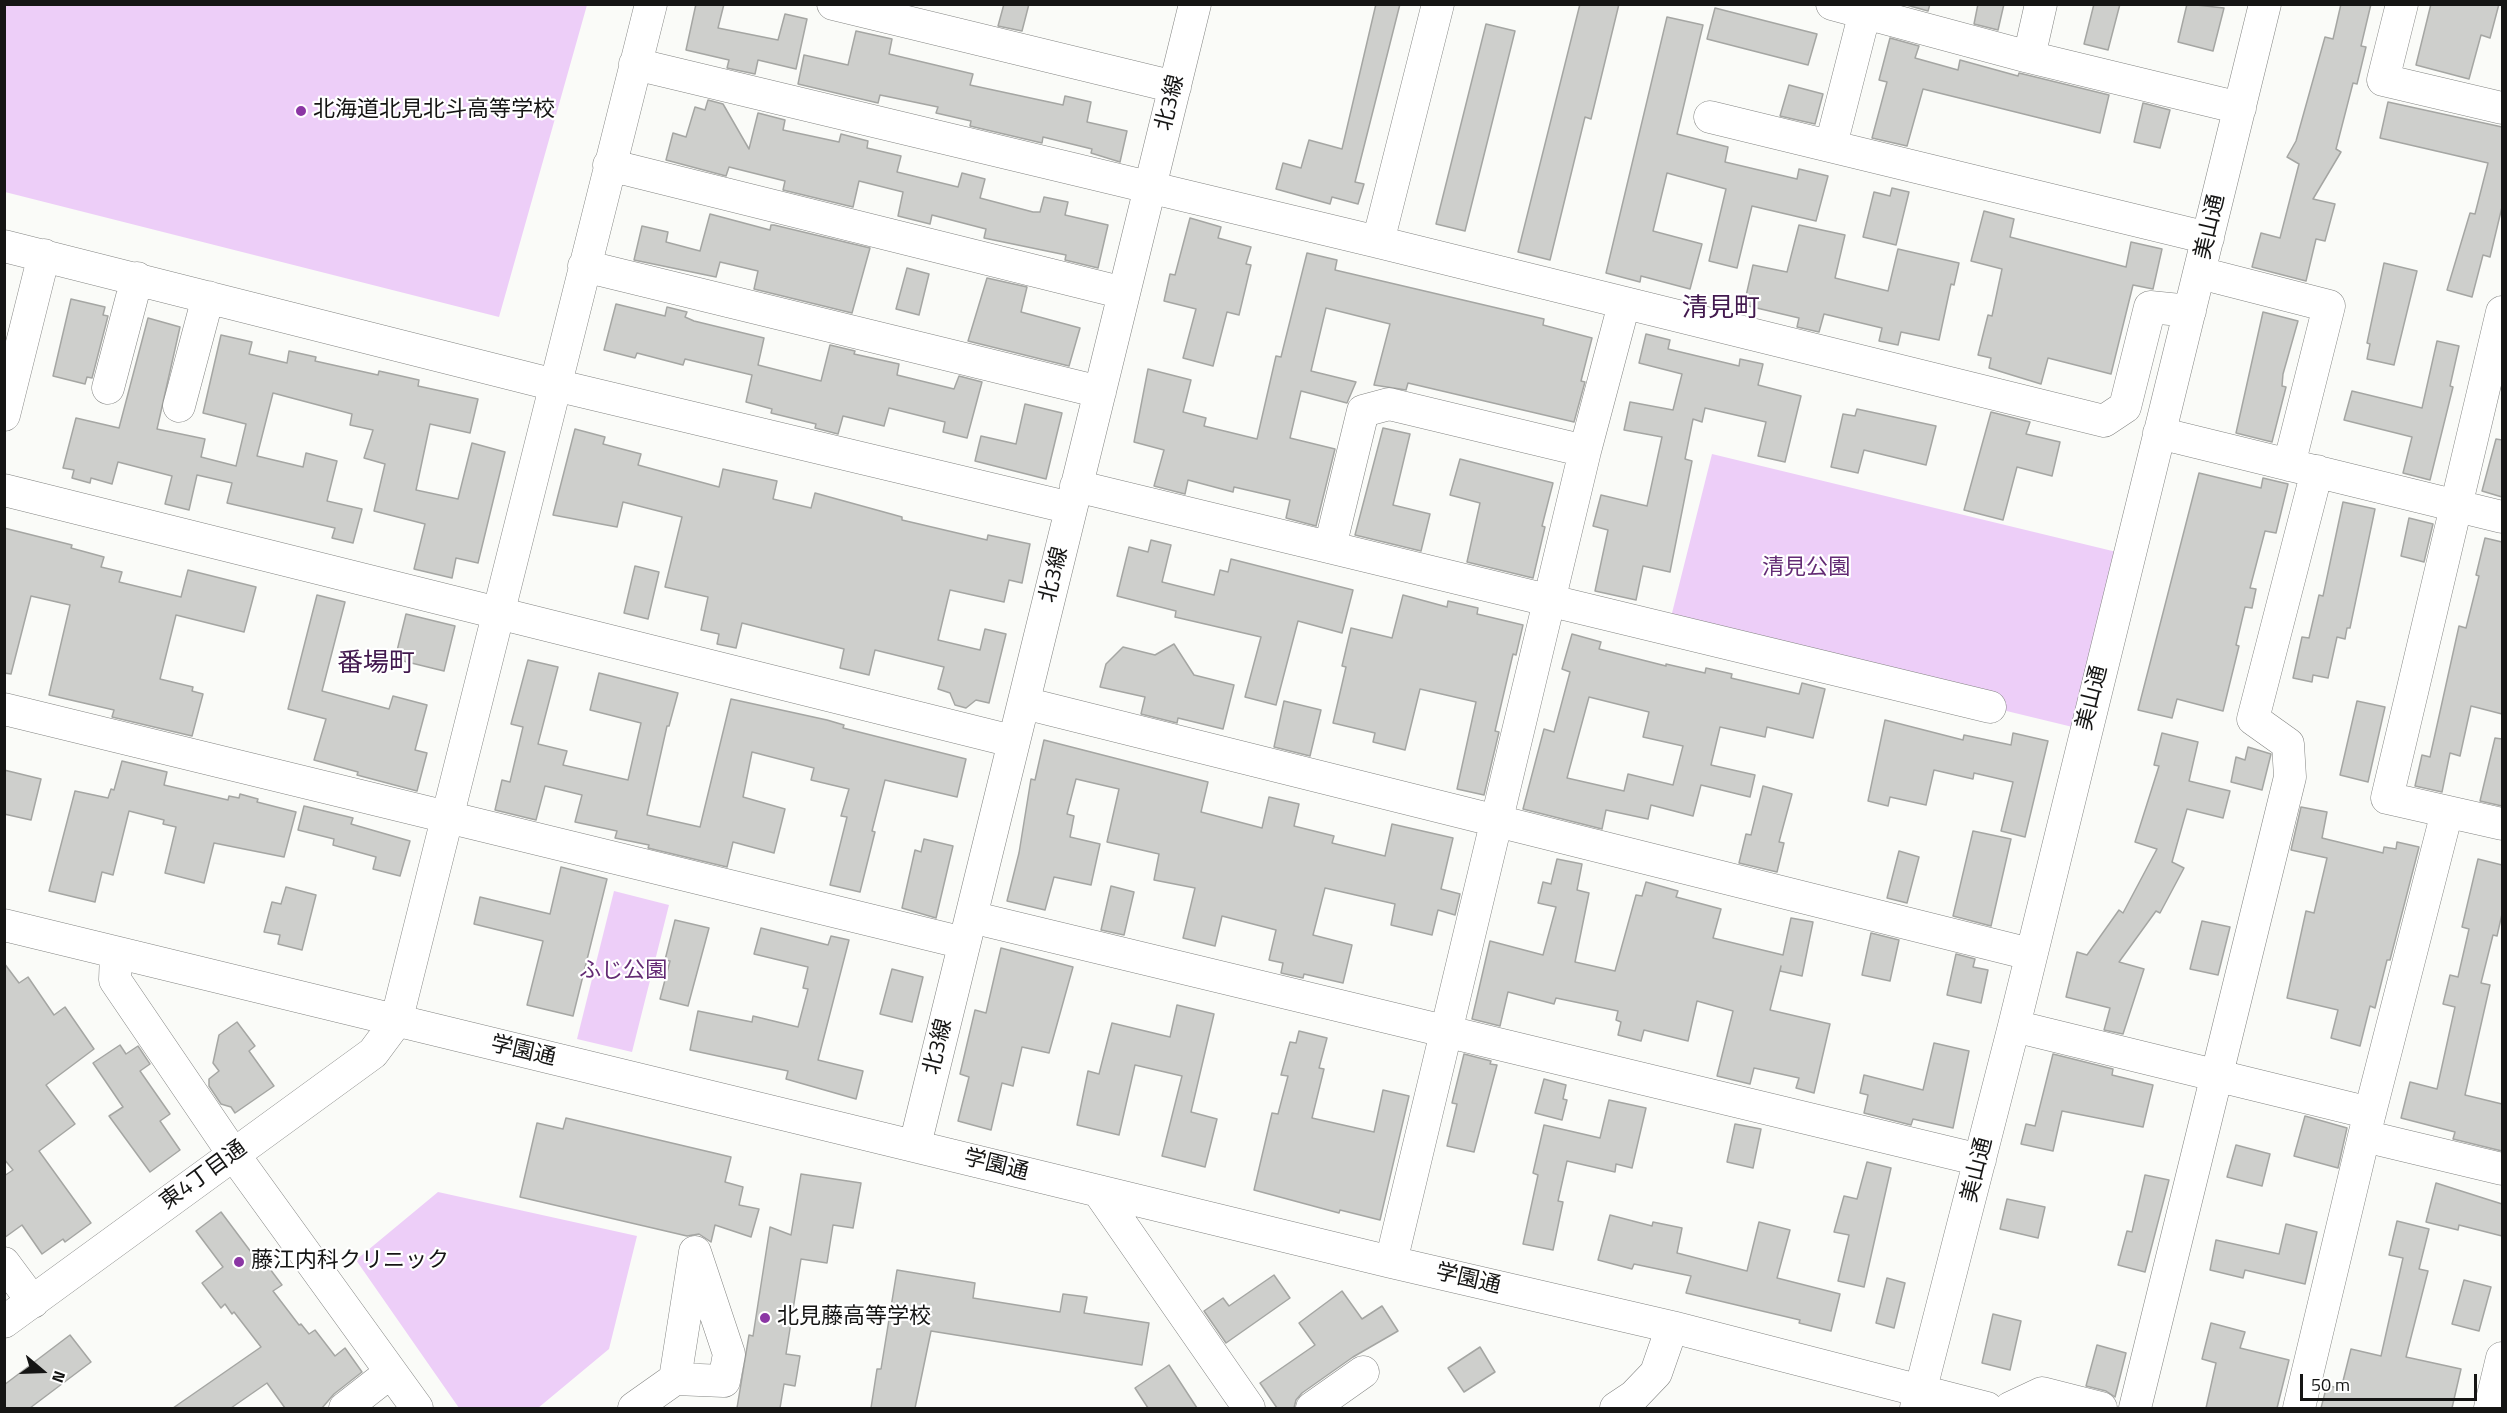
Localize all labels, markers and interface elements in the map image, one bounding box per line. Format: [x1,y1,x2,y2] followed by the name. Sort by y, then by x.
[1151,72,1191,134] street label: 北3線
[313,98,555,124] place label: 北海道北見北斗高等学校
[294,104,308,118] marker: 北海道北見北斗高等学校
[2191,192,2231,262] street label: 美山通
[1682,294,1760,326] district label: 清見町
[1035,544,1075,606] street label: 北3線
[1762,556,1850,582] park label: 清見公園
[337,649,415,681] district label: 番場町
[2072,663,2114,733] street label: 美山通
[579,959,667,985] park label: ふじ公園
[919,1016,959,1078] street label: 北3線
[488,1032,558,1072] street label: 学園通
[1957,1135,1999,1205] street label: 美山通
[156,1136,252,1216] street label: 東4丁目通
[961,1145,1031,1187] street label: 学園通
[251,1249,449,1275] place label: 藤江内科クリニック
[232,1255,246,1269] marker: 藤江内科クリニック
[1433,1260,1503,1300] street label: 学園通
[777,1305,931,1331] place label: 北見藤高等学校
[758,1311,772,1325] marker: 北見藤高等学校
[12,1341,72,1401] north arrow
[2303,1362,2480,1400] scale bar
[46,1368,72,1386] text: N
[2311,1371,2350,1398] text: 50 m

